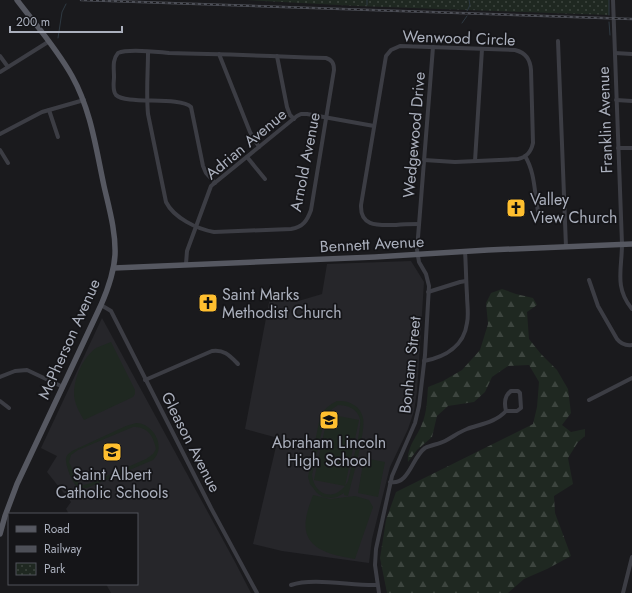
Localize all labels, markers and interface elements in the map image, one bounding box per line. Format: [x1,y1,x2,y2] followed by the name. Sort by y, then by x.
[10,8,122,34] scale bar
[16,13,50,31] text: 200 m
[402,25,516,51] street label: Wenwood Circle
[592,66,618,174] street label: Franklin Avenue
[397,71,431,199] street label: Wedgewood Drive
[200,103,292,185] street label: Adrian Avenue
[284,110,326,214] street label: Arnold Avenue
[530,188,617,229] place label: Valley View Church
[505,197,527,219] church icon: Valley View Church
[319,230,425,258] street label: Bennett Avenue
[32,275,106,403] street label: McPherson Avenue
[222,283,342,324] place label: Saint Marks Methodist Church
[197,292,219,314] church icon: Saint Marks Methodist Church
[393,315,427,415] street label: Bonham Street
[156,388,226,496] street label: Gleason Avenue
[318,409,340,431] school or university icon: Abraham Lincoln High School
[272,431,386,472] place label: Abraham Lincoln High School
[101,441,123,463] school or university icon: Saint Albert Catholic Schools
[56,463,168,504] place label: Saint Albert Catholic Schools
[8,513,138,585] legend
[44,520,70,538] text: Road
[44,540,82,558] text: Railway
[44,560,66,578] text: Park

